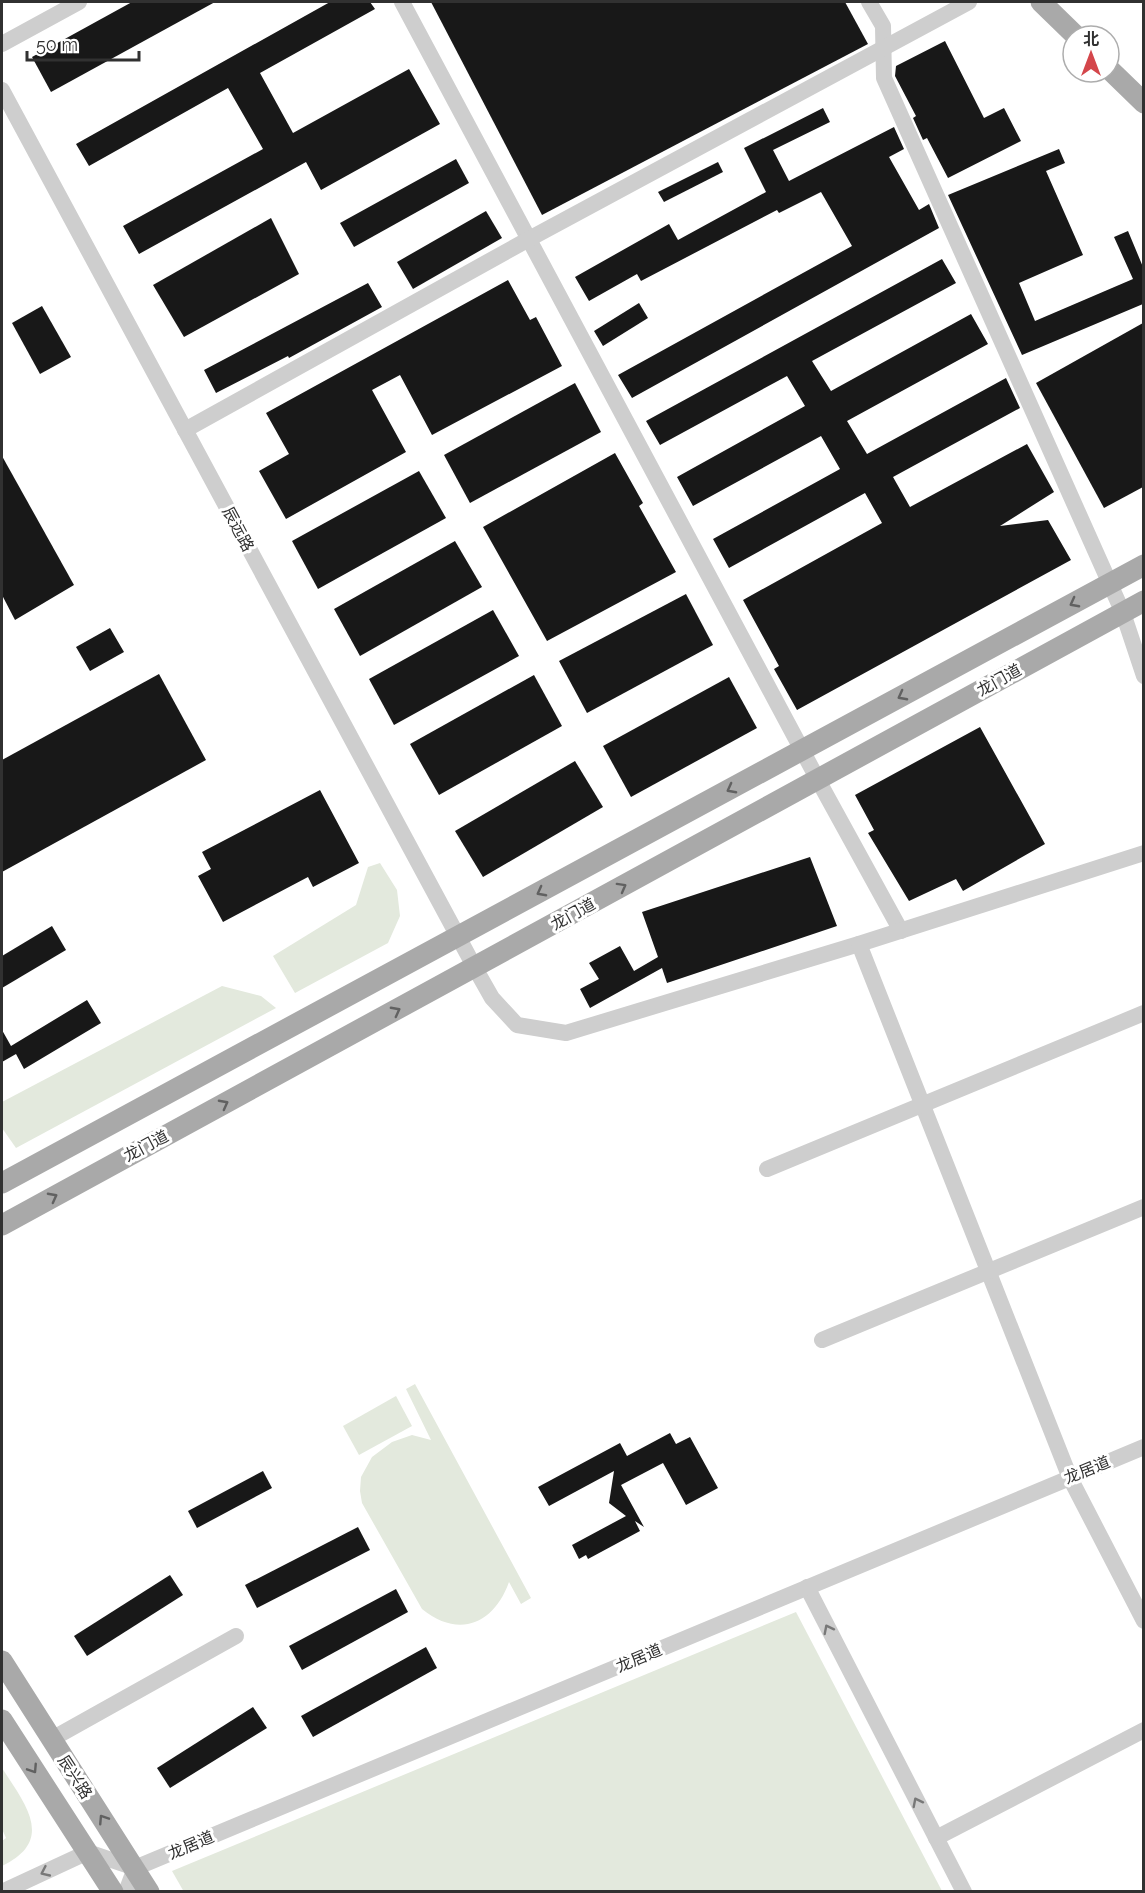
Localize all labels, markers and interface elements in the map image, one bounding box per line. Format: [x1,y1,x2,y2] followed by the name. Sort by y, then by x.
[27,24,140,62] scale bar
[1061,24,1121,84] north arrow
[1083,30,1099,49] text: 北
[36,34,78,55] text: 50 m
[218,503,258,555] street label: 辰远路
[1070,596,1080,607] one-way arrow
[973,660,1025,700] street label: 龙门道
[898,689,909,700] one-way arrow
[727,782,737,793] one-way arrow
[616,883,626,894] one-way arrow
[537,885,547,896] one-way arrow
[547,894,599,934] street label: 龙门道
[390,1007,400,1018] one-way arrow
[218,1100,229,1111] one-way arrow
[120,1126,172,1166] street label: 龙门道
[47,1193,57,1204] one-way arrow
[1061,1452,1113,1488] street label: 龙居道
[824,1624,836,1635] one-way arrow
[613,1640,665,1676] street label: 龙居道
[54,1752,96,1802] street label: 辰兴路
[26,1763,38,1773] one-way arrow
[913,1798,924,1809] one-way arrow
[99,1815,110,1826] one-way arrow
[165,1827,217,1863] street label: 龙居道
[40,1864,51,1876] one-way arrow

